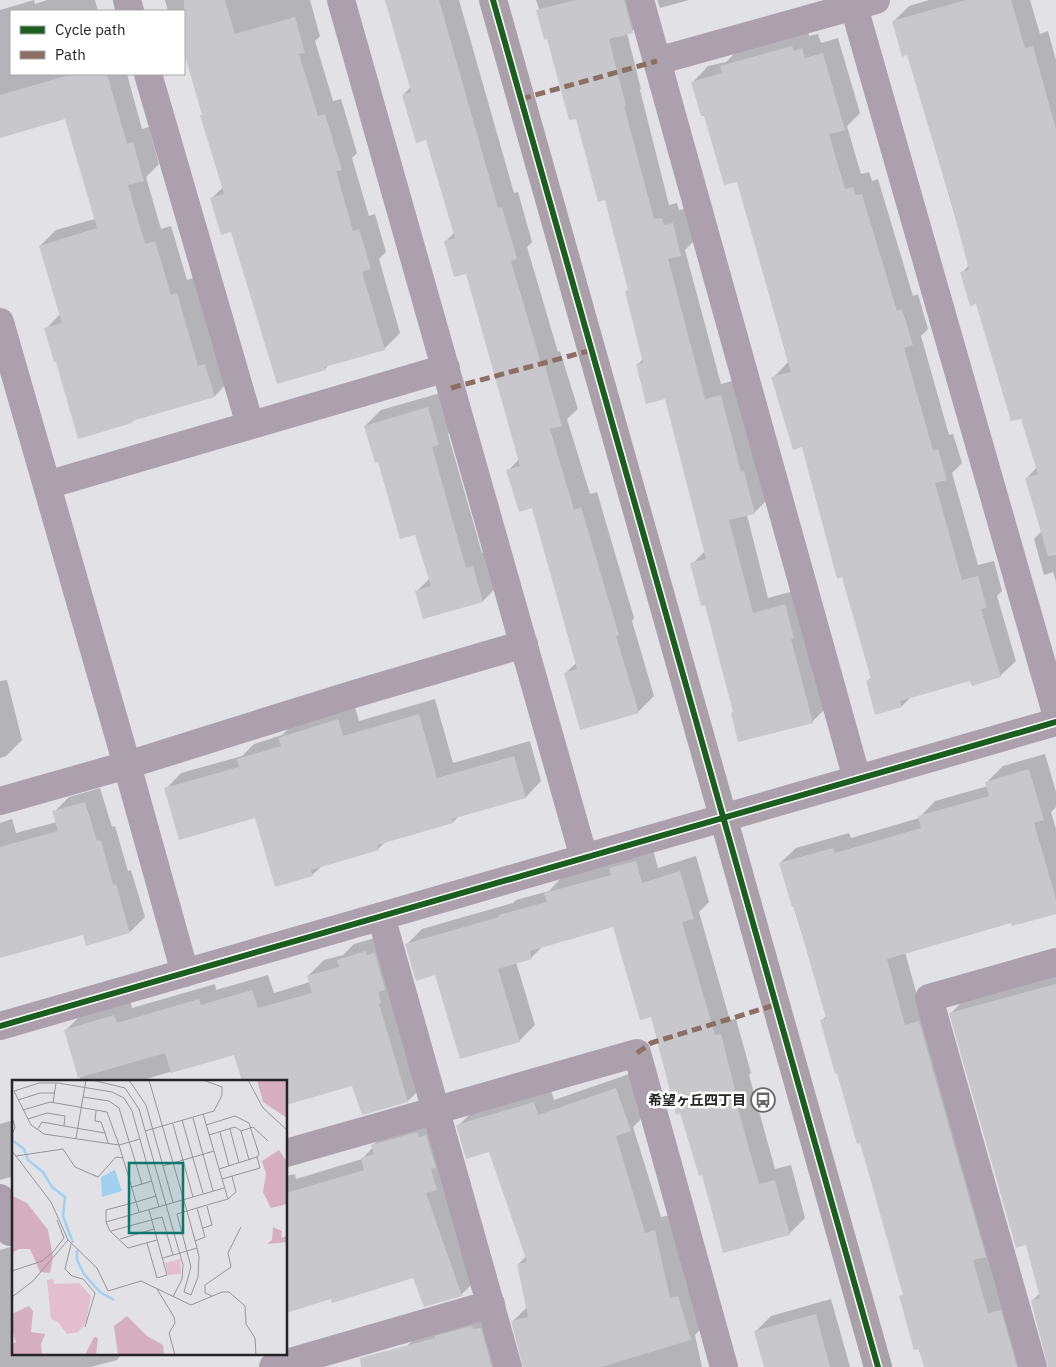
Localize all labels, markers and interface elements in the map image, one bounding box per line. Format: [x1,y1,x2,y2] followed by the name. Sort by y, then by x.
[10,10,185,75] legend
[55,20,126,39] text: Cycle path
[55,45,86,64] text: Path
[12,1080,288,1354] inset map
[750,1087,776,1113] bus stop icon: 希望ヶ丘四丁目
[648,1091,746,1109] place label: 希望ヶ丘四丁目

